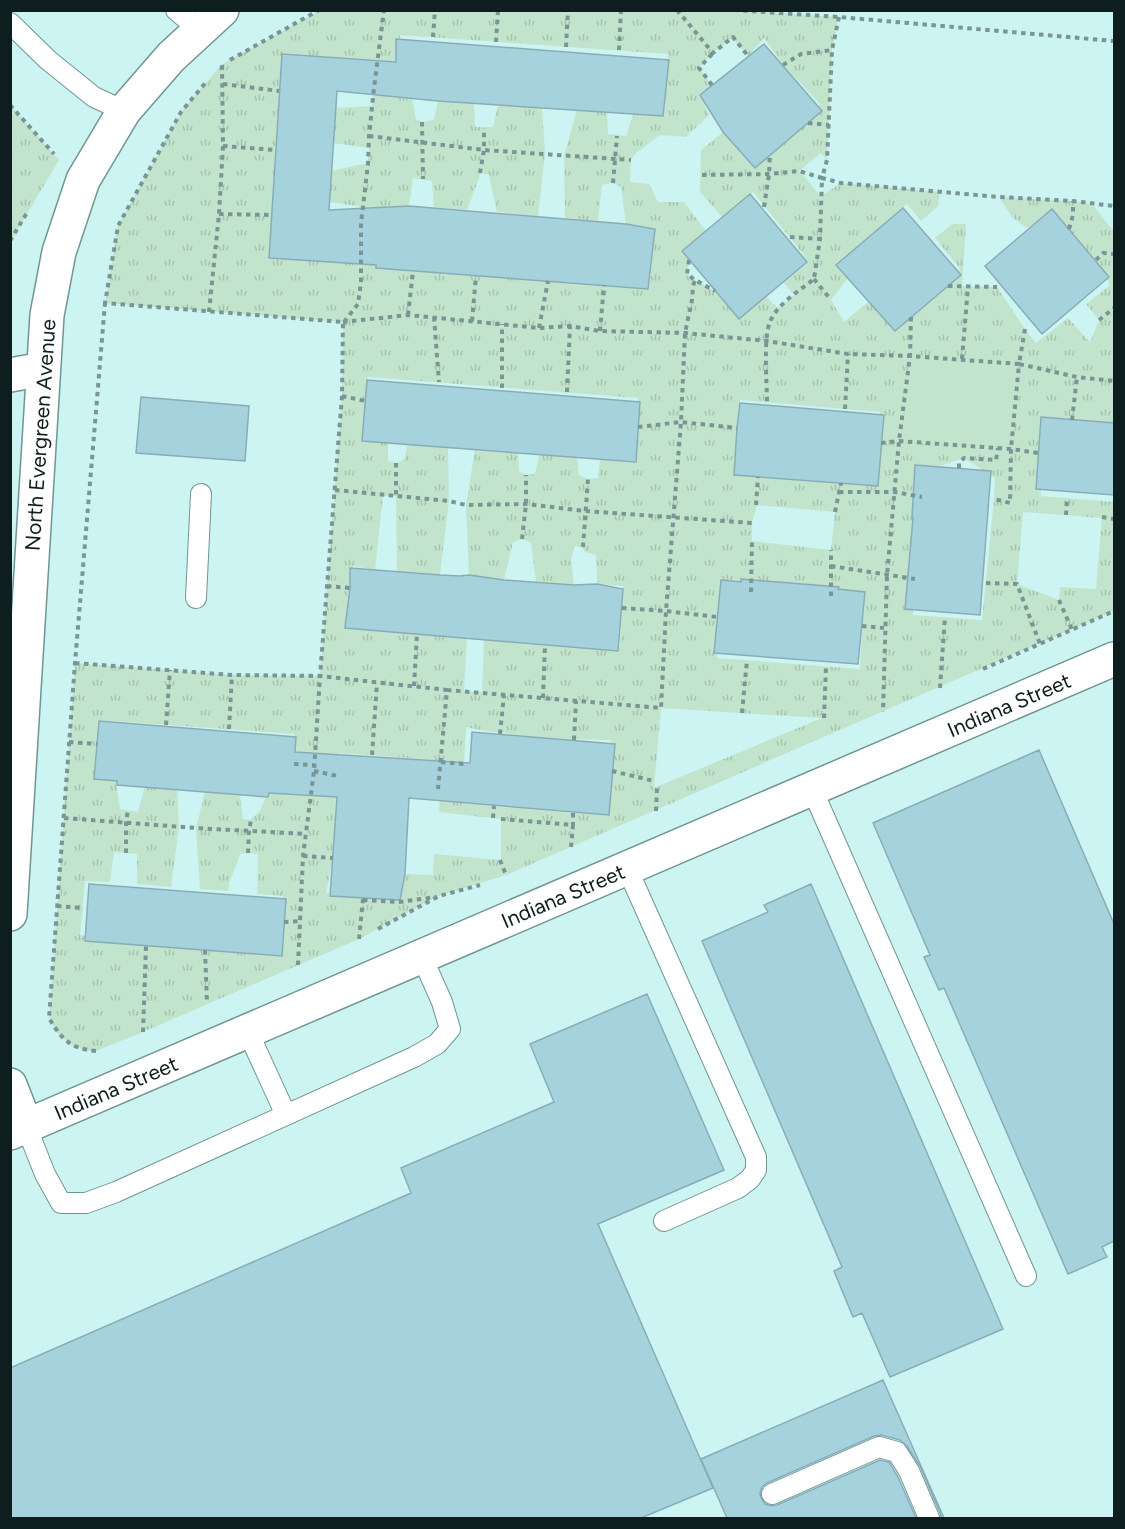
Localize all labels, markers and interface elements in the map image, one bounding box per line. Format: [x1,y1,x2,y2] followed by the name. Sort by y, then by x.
[19,318,61,552] street label: North Evergreen Avenue
[943,668,1075,742] street label: Indiana Street
[497,859,629,933] street label: Indiana Street
[50,1051,182,1125] street label: Indiana Street

